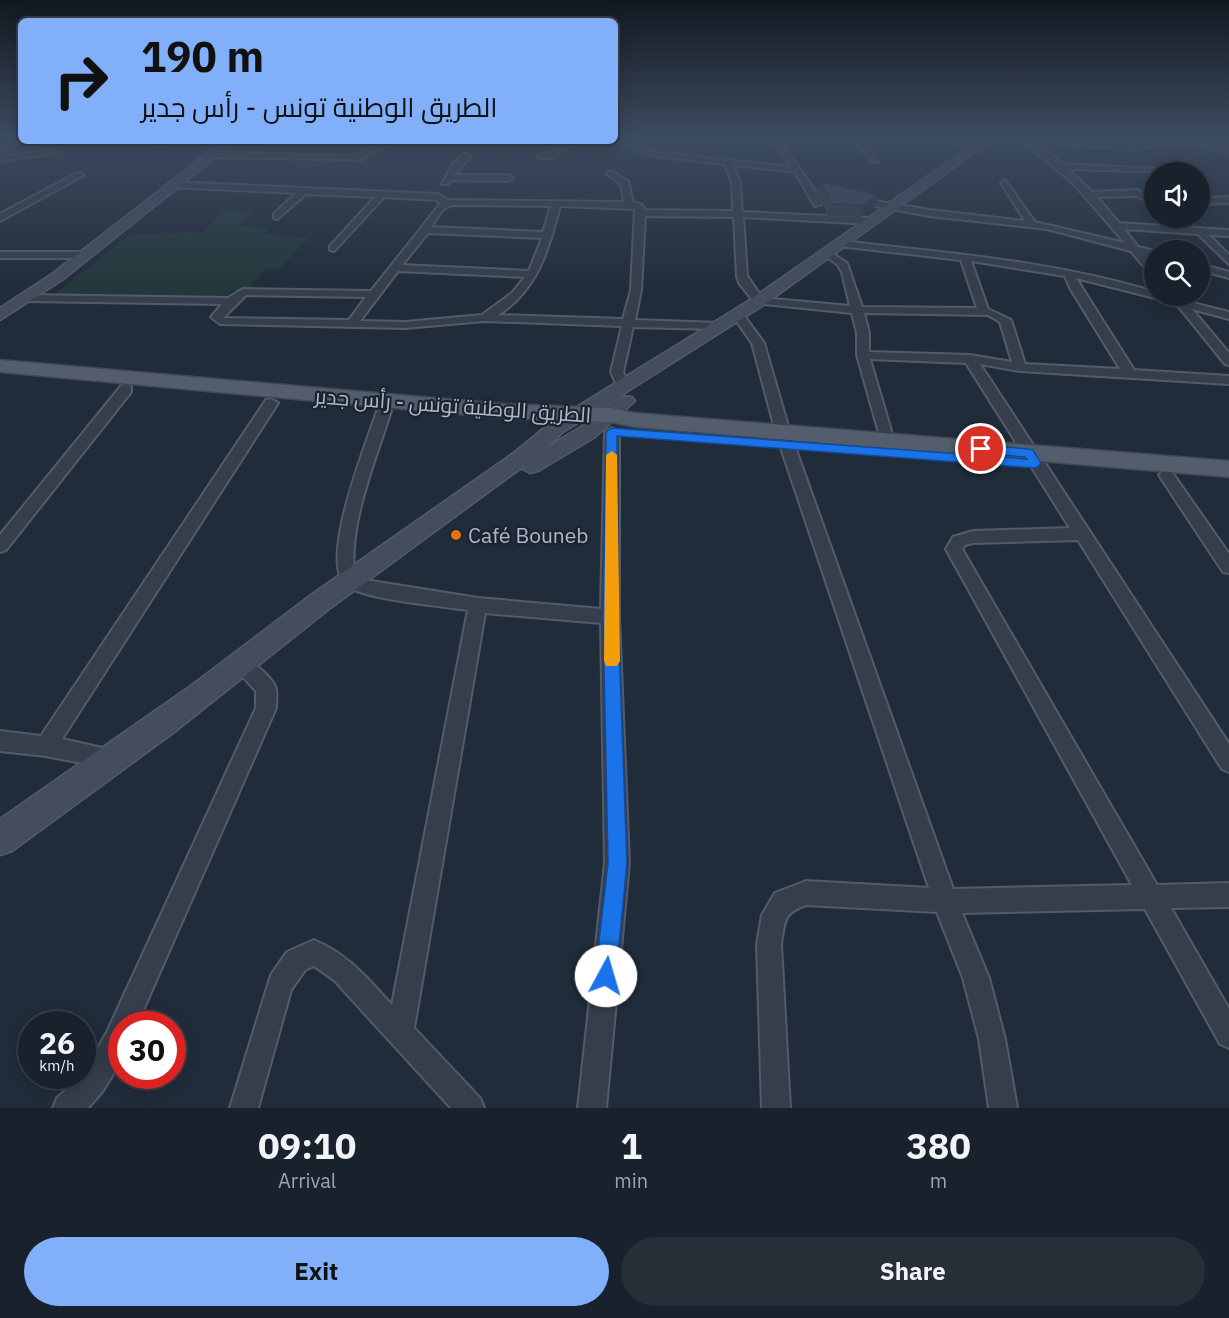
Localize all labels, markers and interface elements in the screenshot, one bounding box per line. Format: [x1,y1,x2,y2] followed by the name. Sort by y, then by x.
[141,29,264,84] text: 190 m
[42,42,120,120] icon: right
[141,89,498,124] text: الطريق الوطنية تونس - رأس جدير
[1144,162,1210,306] map controls
[1144,162,1210,228] button: sound
[1144,240,1210,306] button: search
[313,381,592,429] street label: الطريق الوطنية تونس - رأس جدير
[955,423,1006,474] pin
[964,432,997,465] icon: arrive
[468,521,589,549] place label: Café Bouneb
[449,528,463,542] marker: Café Bouneb
[574,944,638,1008] position arrow
[108,1011,186,1089] speed limit sign: 30
[39,1023,75,1062] text: 26
[39,1056,75,1075] text: km/h
[258,1122,356,1169] text: 09:10
[620,1122,642,1169] text: 1
[906,1122,971,1169] text: 380
[278,1167,336,1194] text: Arrival
[614,1167,648,1194] text: min
[930,1167,947,1194] text: m
[24,1237,609,1306] button: Exit
[621,1237,1205,1306] button: Share

